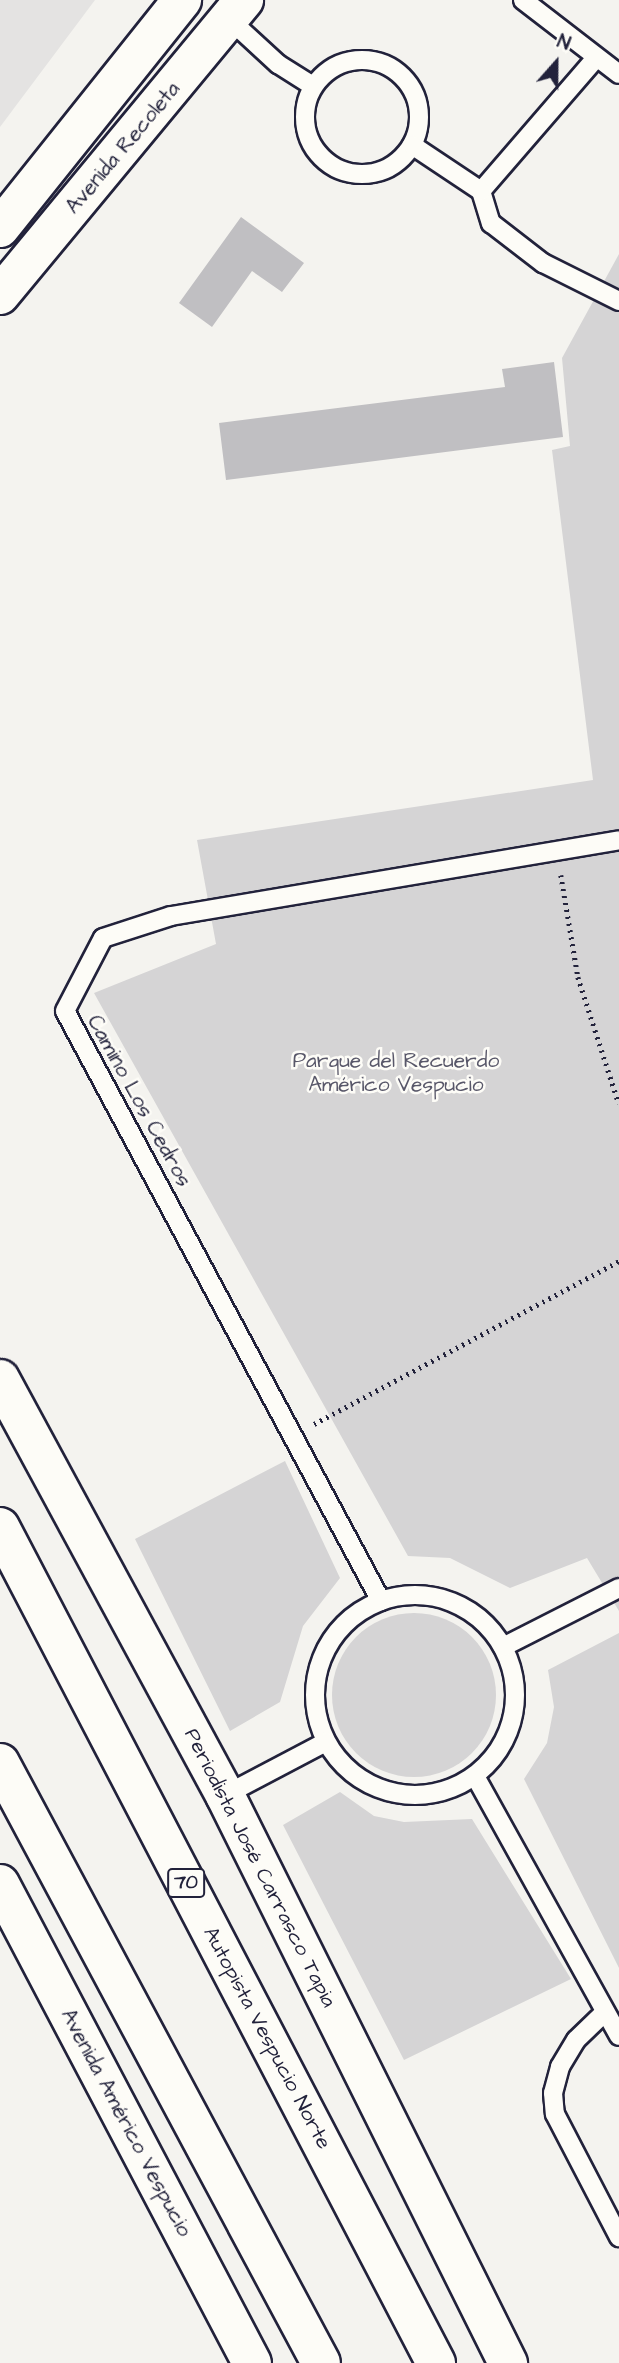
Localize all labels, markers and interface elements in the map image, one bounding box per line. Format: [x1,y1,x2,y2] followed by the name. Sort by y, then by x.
[521,28,591,98] north arrow
[553,28,574,58] text: N
[60,77,186,219] street label: Avenida Recoleta
[81,1011,197,1191] street label: Camino Los Cedros
[293,1048,499,1098] park label: Parque del Recuerdo Américo Vespucio
[179,1724,341,2012] street label: Periodista José Carrasco Tapia
[167,1868,205,1898] road number: 70
[198,1923,336,2153] street label: Autopista Vespucio Norte
[55,2005,197,2241] street label: Avenida Américo Vespucio

